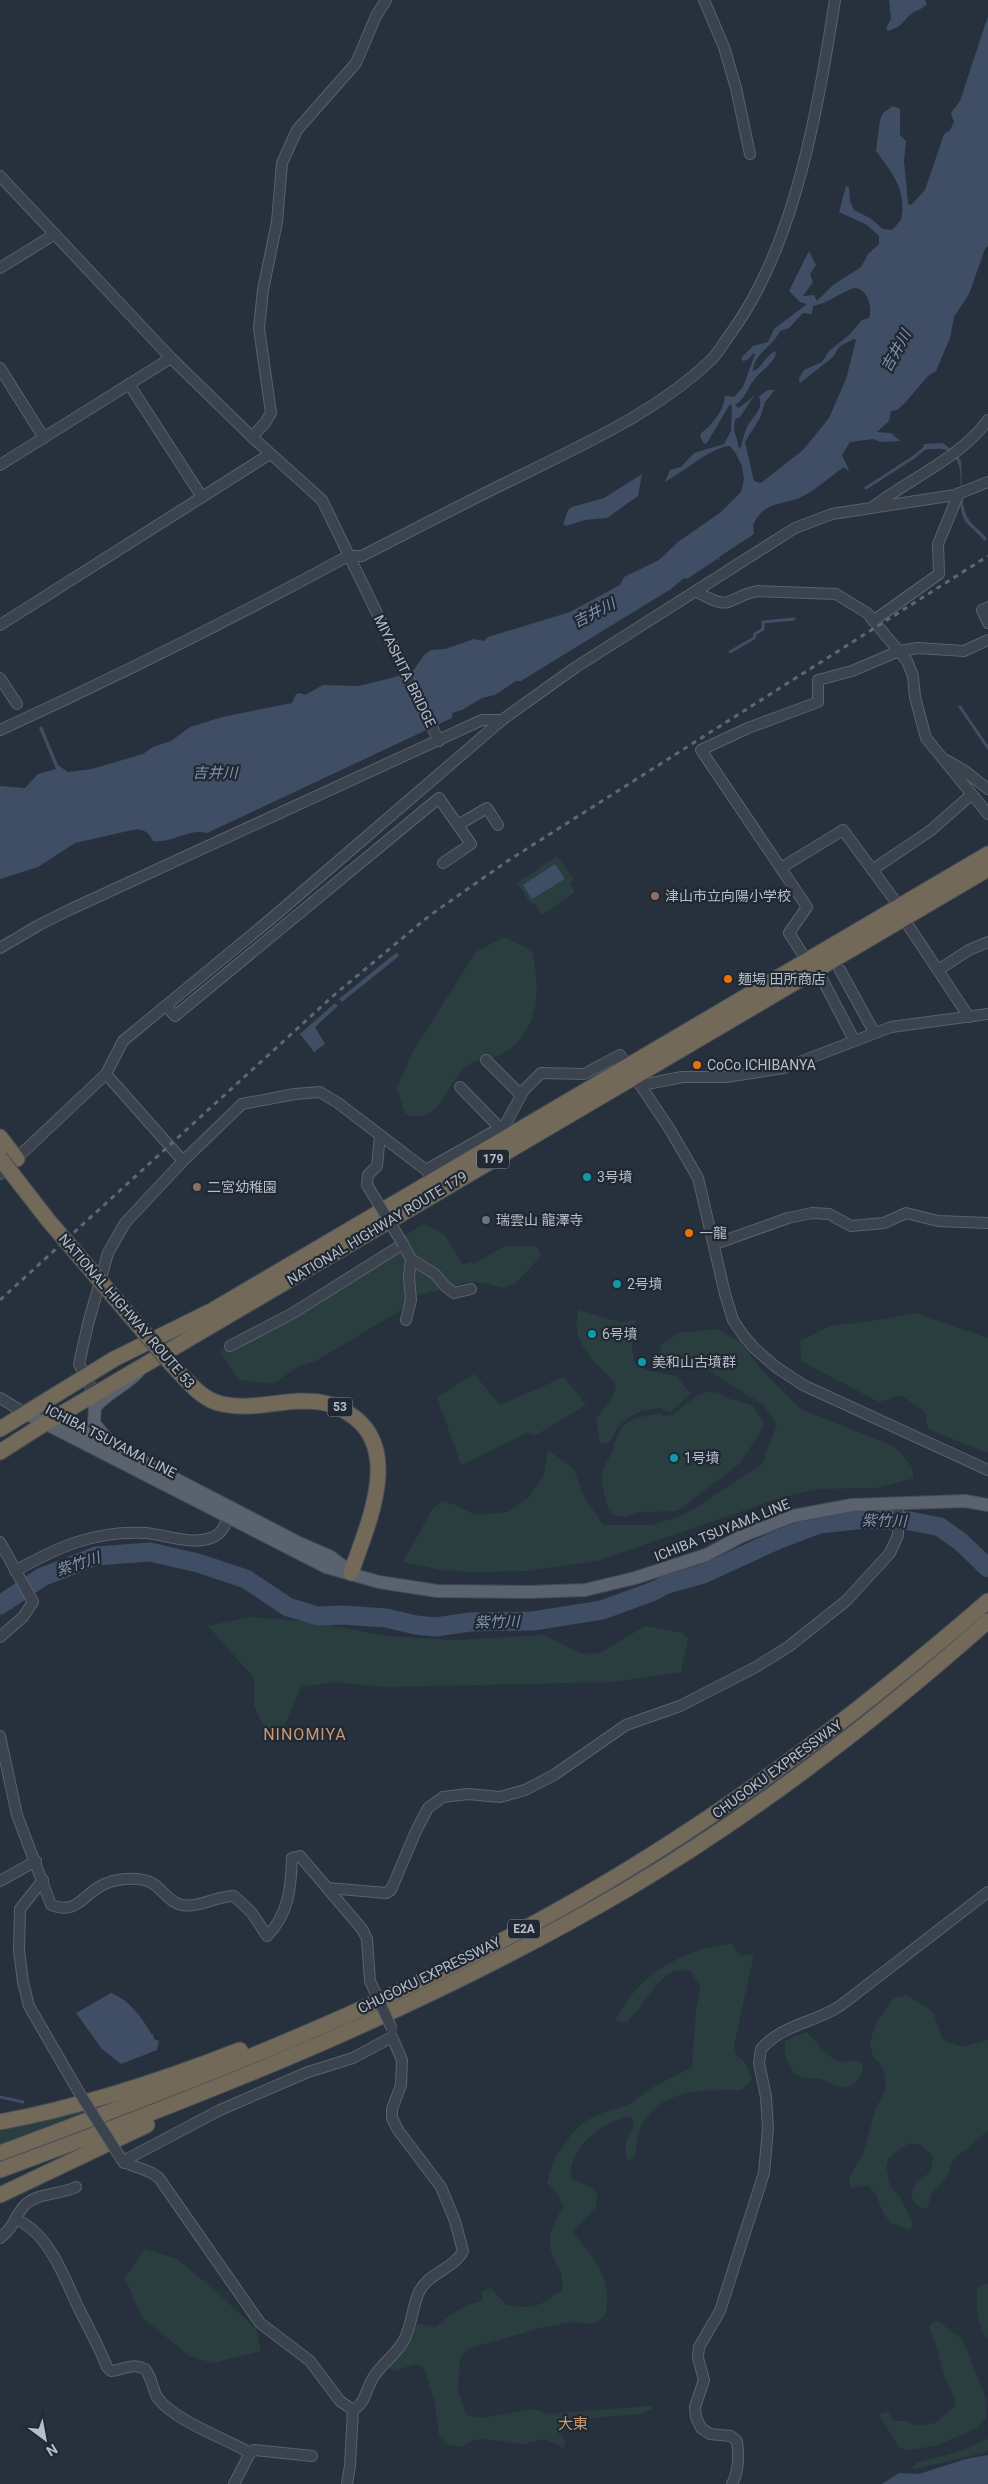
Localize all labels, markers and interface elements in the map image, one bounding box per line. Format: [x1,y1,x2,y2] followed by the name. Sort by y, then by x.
[877,325,916,375] water label: 吉井川
[570,594,620,631] water label: 吉井川
[371,612,439,730] street label: MIYASHITA BRIDGE
[192,764,239,782] water label: 吉井川
[665,888,791,904] place label: 津山市立向陽小学校
[649,890,661,902] marker: 津山市立向陽小学校
[738,971,825,987] place label: 麺場 田所商店
[722,973,734,985] marker: 麺場 田所商店
[707,1057,816,1073] place label: CoCo ICHIBANYA
[691,1059,703,1071] marker: CoCo ICHIBANYA
[477,1150,509,1168] road number: 179
[284,1168,470,1288] street label: NATIONAL HIGHWAY ROUTE 179
[597,1169,633,1185] place label: 3号墳
[581,1171,593,1183] marker: 3号墳
[207,1179,277,1195] place label: 二宮幼稚園
[191,1181,203,1193] marker: 二宮幼稚園
[496,1212,583,1228] place label: 瑞雲山 龍澤寺
[480,1214,492,1226] marker: 瑞雲山 龍澤寺
[699,1225,727,1241] place label: 一龍
[683,1227,695,1239] marker: 一龍
[56,1231,198,1391] street label: NATIONAL HIGHWAY ROUTE 53
[627,1276,663,1292] place label: 2号墳
[611,1278,623,1290] marker: 2号墳
[602,1326,638,1342] place label: 6号墳
[586,1328,598,1340] marker: 6号墳
[652,1354,736,1370] place label: 美和山古墳群
[636,1356,648,1368] marker: 美和山古墳群
[328,1398,352,1416] road number: 53
[43,1401,179,1481] street label: ICHIBA TSUYAMA LINE
[684,1450,720,1466] place label: 1号墳
[668,1452,680,1464] marker: 1号墳
[652,1495,792,1564] street label: ICHIBA TSUYAMA LINE
[861,1512,909,1530] water label: 紫竹川
[54,1548,104,1580] water label: 紫竹川
[474,1613,522,1631] water label: 紫竹川
[709,1716,845,1821] street label: CHUGOKU EXPRESSWAY
[263,1725,347,1744] district label: NINOMIYA
[508,1920,540,1938] road number: E2A
[355,1933,503,2016] street label: CHUGOKU EXPRESSWAY
[20,2414,70,2464] north arrow
[558,2415,588,2433] district label: 大東
[43,2441,60,2459] text: N

